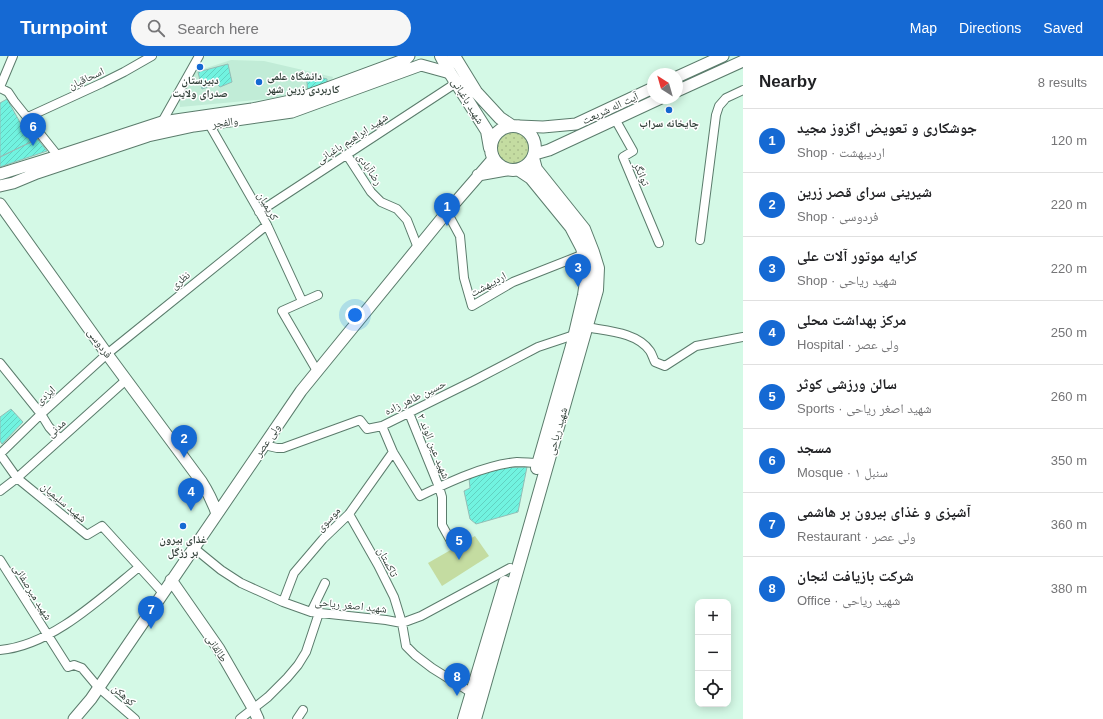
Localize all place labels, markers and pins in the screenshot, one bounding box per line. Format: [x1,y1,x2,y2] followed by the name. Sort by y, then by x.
[195,62,205,72] marker: دبیرستان صدرای ولایت
[266,70,340,97] place label: دانشگاه علمی کاربردی زرین شهر
[172,74,228,101] place label: دبیرستان صدرای ولایت
[254,77,264,87] marker: دانشگاه علمی کاربردی زرین شهر
[664,105,674,115] marker: چایخانه سراب
[20,113,46,146] pin: 6
[639,117,699,130] place label: چایخانه سراب
[434,193,460,226] pin: 1
[565,254,591,287] pin: 3
[171,425,197,458] pin: 2
[178,478,204,511] pin: 4
[178,521,188,531] marker: غذای بیرون بر رزگل
[446,527,472,560] pin: 5
[159,533,207,560] place label: غذای بیرون بر رزگل
[138,596,164,629] pin: 7
[444,663,470,696] pin: 8

